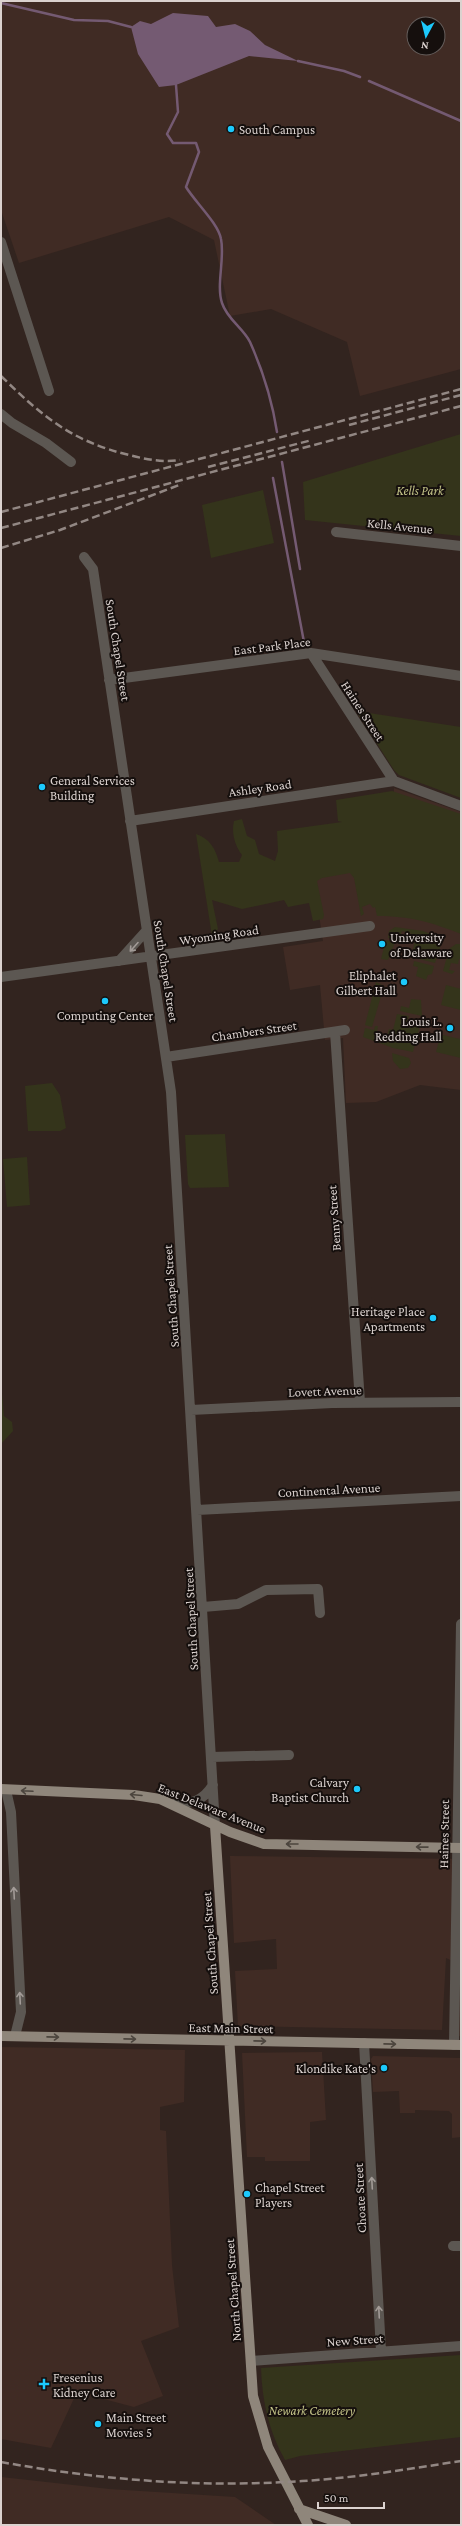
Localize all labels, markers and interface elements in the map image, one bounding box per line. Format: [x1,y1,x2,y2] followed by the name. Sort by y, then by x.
[406,16,446,56] north arrow
[420,39,429,52] text: N
[239,122,315,137] place label: South Campus
[226,124,236,134] marker: South Campus
[396,483,445,498] park label: Kells Park
[367,515,434,537] street label: Kells Avenue
[103,598,134,703] street label: South Chapel Street
[233,634,312,658] street label: East Park Place
[338,678,388,744] street label: Haines Street
[50,773,135,803] place label: General Services Building
[228,776,293,800] street label: Ashley Road
[37,782,47,792] marker: General Services Building
[151,919,182,1024] street label: South Chapel Street
[178,922,260,948] street label: Wyoming Road
[390,930,452,960] place label: University of Delaware
[377,939,387,949] marker: University of Delaware
[129,942,139,952] one-way arrow
[336,968,397,998] place label: Eliphalet Gilbert Hall
[399,977,409,987] marker: Eliphalet Gilbert Hall
[100,996,110,1006] marker: Computing Center
[57,1008,154,1023] place label: Computing Center
[375,1014,443,1044] place label: Louis L. Redding Hall
[210,1017,298,1044] street label: Chambers Street
[445,1023,455,1033] marker: Louis L. Redding Hall
[324,1184,344,1251] street label: Benny Street
[160,1244,182,1348] street label: South Chapel Street
[351,1304,425,1334] place label: Heritage Place Apartments
[428,1313,438,1323] marker: Heritage Place Apartments
[288,1382,362,1400] street label: Lovett Avenue
[277,1480,381,1500] street label: Continental Avenue
[181,1567,201,1671] street label: South Chapel Street
[271,1775,350,1805] place label: Calvary Baptist Church
[156,1780,268,1837] street label: East Delaware Avenue
[352,1784,362,1794] marker: Calvary Baptist Church
[21,1787,34,1794] one-way arrow
[130,1791,143,1799] one-way arrow
[436,1799,452,1868] street label: Haines Street
[286,1840,299,1848] one-way arrow
[416,1843,429,1851] one-way arrow
[11,1887,18,1900] one-way arrow
[199,1891,221,1995] street label: South Chapel Street
[17,1992,24,2005] one-way arrow
[188,2020,274,2036] street label: East Main Street
[46,2033,59,2041] one-way arrow
[123,2035,136,2043] one-way arrow
[253,2037,266,2045] one-way arrow
[383,2040,396,2047] one-way arrow
[296,2061,376,2076] place label: Klondike Kate's
[379,2063,389,2073] marker: Klondike Kate's
[351,2162,369,2233] street label: Choate Street
[368,2177,375,2190] one-way arrow
[255,2180,325,2210] place label: Chapel Street Players
[242,2189,252,2199] marker: Chapel Street Players
[222,2238,244,2342] street label: North Chapel Street
[375,2306,382,2319] one-way arrow
[326,2330,384,2349] street label: New Street
[53,2370,116,2400] place label: Fresenius Kidney Care
[38,2378,50,2390] marker: Fresenius Kidney Care
[269,2403,356,2418] park label: Newark Cemetery
[106,2410,167,2440] place label: Main Street Movies 5
[93,2419,103,2429] marker: Main Street Movies 5
[318,2484,384,2510] scale bar
[324,2491,349,2505] text: 50 m

